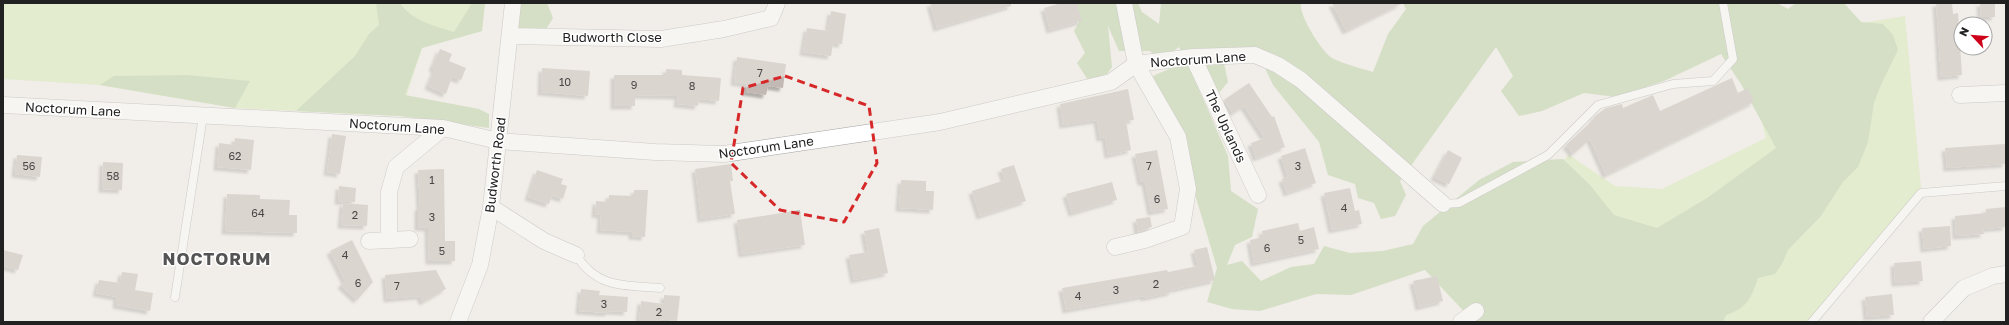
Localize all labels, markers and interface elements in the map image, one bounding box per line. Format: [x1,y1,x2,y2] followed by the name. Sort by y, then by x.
[1953,16,1993,56] north arrow
[1956,25,1971,38] text: N
[562,29,662,45] street label: Budworth Close
[1150,48,1246,70] street label: Noctorum Lane
[757,66,763,79] house number: 7
[559,75,571,88] house number: 10
[631,78,637,91] house number: 9
[689,79,696,92] house number: 8
[1202,87,1250,165] street label: The Uplands
[25,99,121,119] street label: Noctorum Lane
[349,115,445,137] street label: Noctorum Lane
[481,116,509,214] street label: Budworth Road
[717,132,815,162] street label: Noctorum Lane
[228,149,242,162] house number: 62
[22,159,36,172] house number: 56
[1146,159,1152,172] house number: 7
[1295,159,1301,172] house number: 3
[106,169,120,182] house number: 58
[429,173,435,186] house number: 1
[1154,192,1161,205] house number: 6
[1341,201,1348,214] house number: 4
[251,206,265,219] house number: 64
[352,208,358,221] house number: 2
[429,210,435,223] house number: 3
[1298,233,1304,246] house number: 5
[1264,241,1271,254] house number: 6
[439,244,445,257] house number: 5
[163,248,271,269] district label: NOCTORUM
[342,248,349,261] house number: 4
[355,276,362,289] house number: 6
[1153,277,1159,290] house number: 2
[394,279,400,292] house number: 7
[1113,283,1119,296] house number: 3
[1075,289,1082,302] house number: 4
[601,297,607,310] house number: 3
[656,305,662,318] house number: 2

